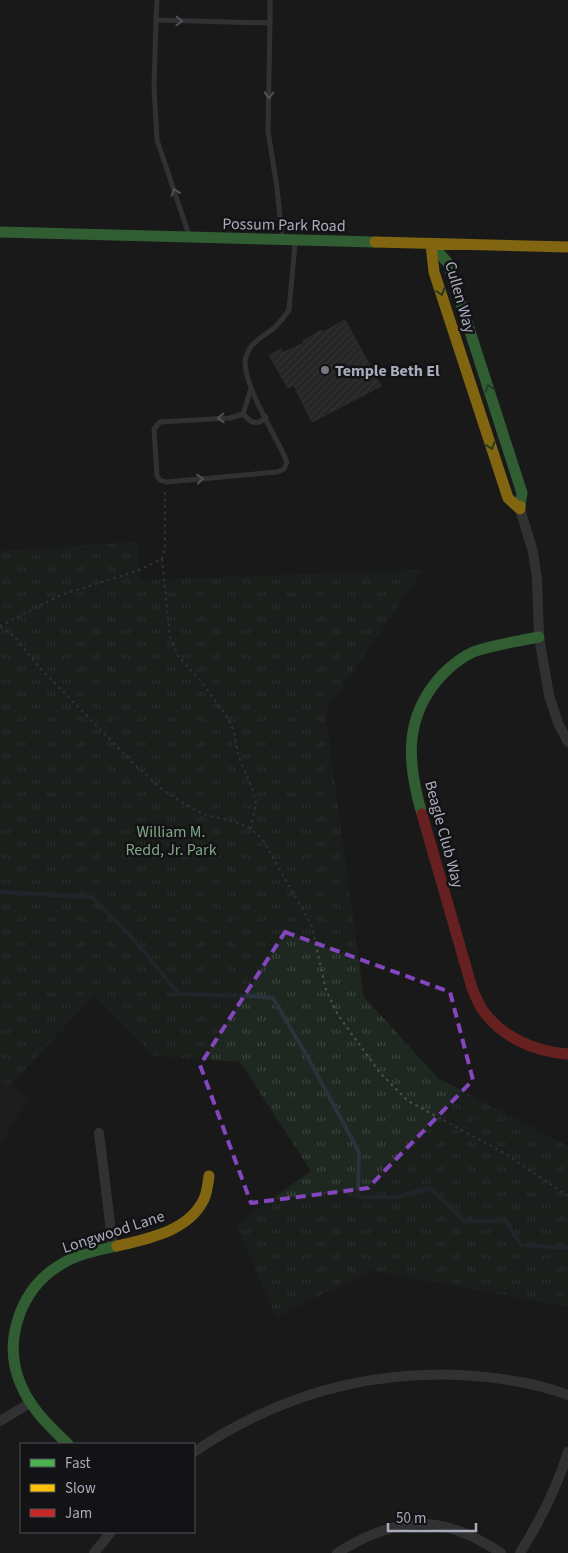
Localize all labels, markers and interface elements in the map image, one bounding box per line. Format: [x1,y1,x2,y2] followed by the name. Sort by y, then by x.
[175,16,183,26] one-way arrow
[264,92,274,99] one-way arrow
[171,188,181,197] one-way arrow
[222,213,346,237] street label: Possum Park Road
[439,259,481,336] street label: Cullen Way
[435,287,445,296] one-way arrow
[335,360,440,382] place label: Temple Beth El
[319,364,331,376] marker: Temple Beth El
[484,384,494,392] one-way arrow
[216,413,224,424] one-way arrow
[485,442,495,450] one-way arrow
[196,474,204,485] one-way arrow
[419,778,469,891] street label: Beagle Club Way
[125,821,217,861] park label: William M. Redd, Jr. Park
[59,1205,167,1259] street label: Longwood Lane
[20,1443,195,1533] legend
[65,1453,91,1474] text: Fast
[65,1478,96,1499] text: Slow
[388,1500,476,1532] scale bar
[65,1503,92,1524] text: Jam
[396,1508,426,1529] text: 50 m

